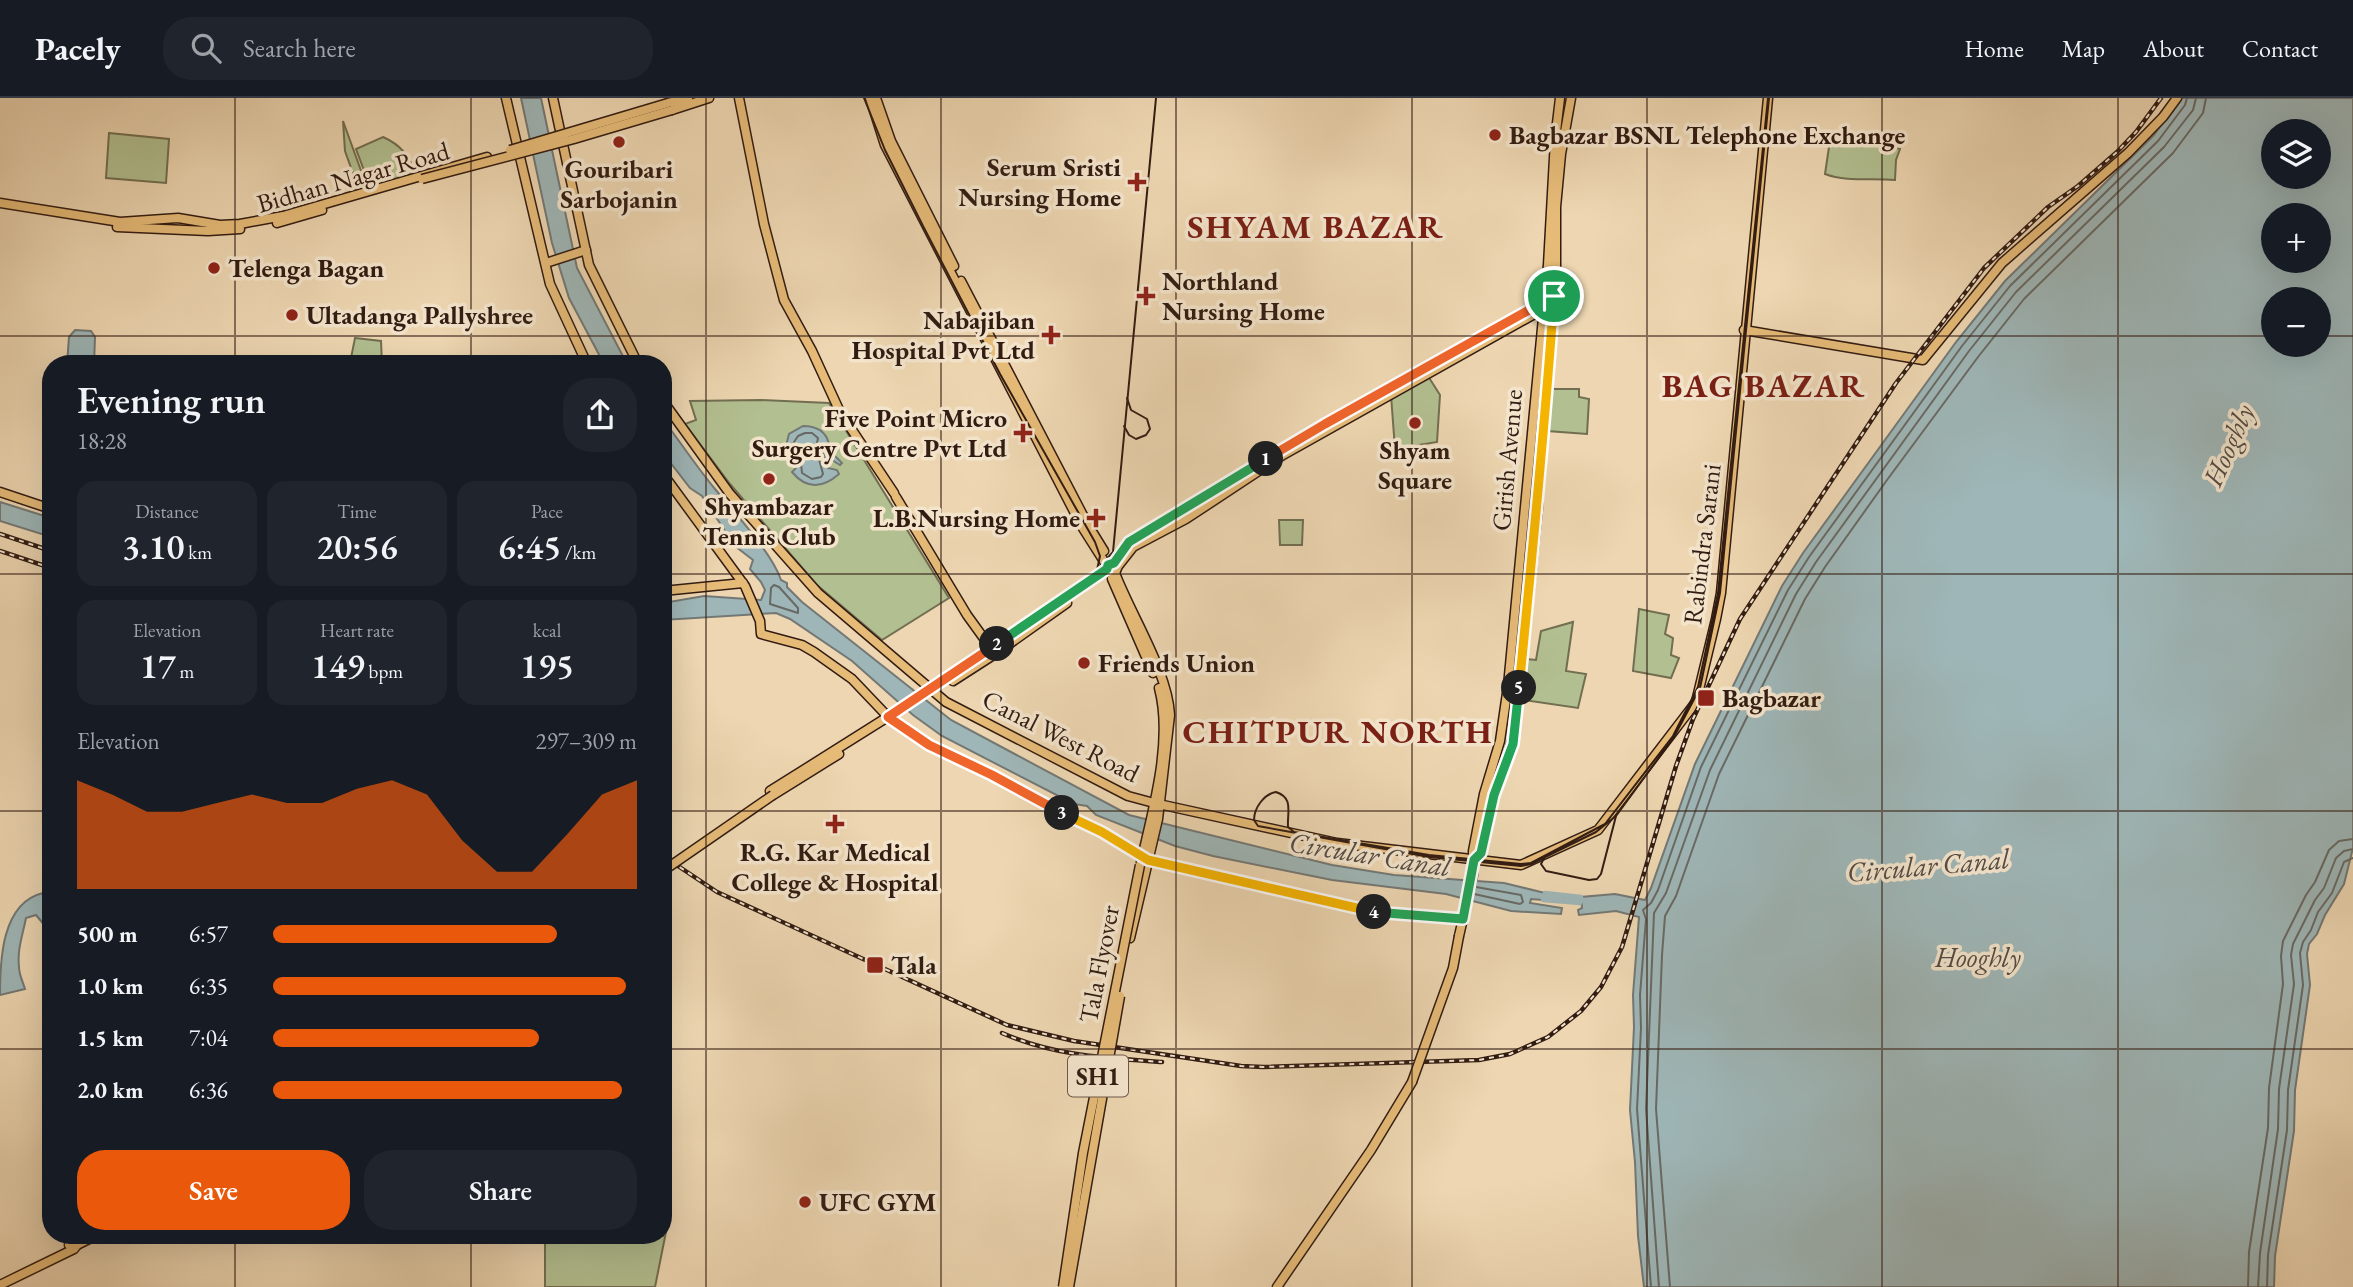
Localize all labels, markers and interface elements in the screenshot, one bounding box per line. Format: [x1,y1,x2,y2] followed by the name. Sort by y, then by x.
[163,17,653,80] search box
[35,27,121,70] text: Pacely
[187,29,225,67] icon: search
[243,31,356,65] text: Search here
[1964,33,2024,64] text: Home
[2062,33,2105,64] text: Map
[2143,33,2204,64] text: About
[2242,33,2318,64] text: Contact
[1509,118,1906,152] place label: Bagbazar BSNL Telephone Exchange
[2261,119,2331,357] map controls
[2261,119,2331,189] button: layers
[1487,127,1503,143] marker: Bagbazar BSNL Telephone Exchange
[253,133,454,221] street label: Bidhan Nagar Road
[611,134,627,150] marker: Gouribari Sarbojanin
[958,150,1121,214] place label: Serum Sristi Nursing Home
[560,152,678,216] place label: Gouribari Sarbojanin
[1127,172,1147,192] marker: Serum Sristi Nursing Home
[2261,203,2331,273] button: +
[1187,205,1445,248] district label: SHYAM BAZAR
[228,251,385,285] place label: Telenga Bagan
[206,260,222,276] marker: Telenga Bagan
[1162,264,1325,328] place label: Northland Nursing Home
[1524,266,1584,326] pin
[1535,277,1573,315] icon: arrive
[1136,286,1156,306] marker: Northland Nursing Home
[2261,287,2331,357] button: −
[306,298,533,332] place label: Ultadanga Pallyshree
[851,303,1036,367] place label: Nabajiban Hospital Pvt Ltd
[284,307,300,323] marker: Ultadanga Pallyshree
[1041,325,1061,345] marker: Nabajiban Hospital Pvt Ltd
[1662,364,1866,407] district label: BAG BAZAR
[77,375,266,424] text: Evening run
[563,378,637,452] button: share
[1484,388,1530,532] street label: Girish Avenue
[2194,398,2262,492] water label: Hooghly
[752,401,1008,465] place label: Five Point Micro Surgery Centre Pvt Ltd
[1407,415,1423,431] marker: Shyam Square
[1013,423,1033,443] marker: Five Point Micro Surgery Centre Pvt Ltd
[77,426,127,456] text: 18:28
[1378,433,1452,497] place label: Shyam Square
[1248,442,1284,476] pin: 1
[1260,446,1271,471] text: 1
[1675,462,1729,626] street label: Rabindra Sarani
[761,471,777,487] marker: Shyambazar Tennis Club
[702,489,836,553] place label: Shyambazar Tennis Club
[135,499,199,524] text: Distance
[337,499,377,524] text: Time
[531,499,563,524] text: Pace
[873,501,1080,535] place label: L.B.Nursing Home
[1086,508,1106,528] marker: L.B.Nursing Home
[122,524,184,569] text: 3.10
[316,524,398,569] text: 20:56
[498,524,561,569] text: 6:45
[184,540,212,565] text: km
[561,540,596,565] text: /km
[133,618,201,643] text: Elevation
[320,618,394,643] text: Heart rate
[533,618,561,643] text: kcal
[979,626,1014,662] pin: 2
[991,631,1002,656] text: 2
[140,643,176,688] text: 17
[311,643,365,688] text: 149
[520,643,574,688] text: 195
[1098,646,1255,680] place label: Friends Union
[1076,655,1092,671] marker: Friends Union
[176,659,194,684] text: m
[365,659,403,684] text: bpm
[1502,670,1536,706] pin: 5
[1513,675,1524,700] text: 5
[1722,681,1821,715] place label: Bagbazar
[977,682,1146,791] street label: Canal West Road
[1696,688,1716,708] marker: Bagbazar
[1182,710,1494,753] district label: CHITPUR NORTH
[77,726,160,756] text: Elevation
[536,726,637,756] text: 297–309 m
[1044,796,1080,830] pin: 3
[1056,800,1067,825] text: 3
[825,814,845,834] marker: R.G. Kar Medical College & Hospital
[1287,824,1454,885] water label: Circular Canal
[732,835,938,899] place label: R.G. Kar Medical College & Hospital
[1845,840,2012,890] water label: Circular Canal
[1356,894,1392,930] pin: 4
[1368,899,1379,924] text: 4
[1071,902,1127,1026] street label: Tala Flyover
[77,919,138,949] text: 500 m
[189,919,228,949] text: 6:57
[1934,939,2022,975] water label: Hooghly
[891,948,937,982] place label: Tala
[865,955,885,975] marker: Tala
[77,971,144,1001] text: 1.0 km
[189,971,228,1001] text: 6:35
[77,1023,144,1053] text: 1.5 km
[189,1023,228,1053] text: 7:04
[1068,1056,1128,1096] road number: SH1
[77,1075,144,1105] text: 2.0 km
[189,1075,228,1105] text: 6:36
[77,1150,350,1230] button: Save
[364,1150,637,1230] button: Share
[819,1185,936,1219] place label: UFC GYM
[797,1194,813,1210] marker: UFC GYM

